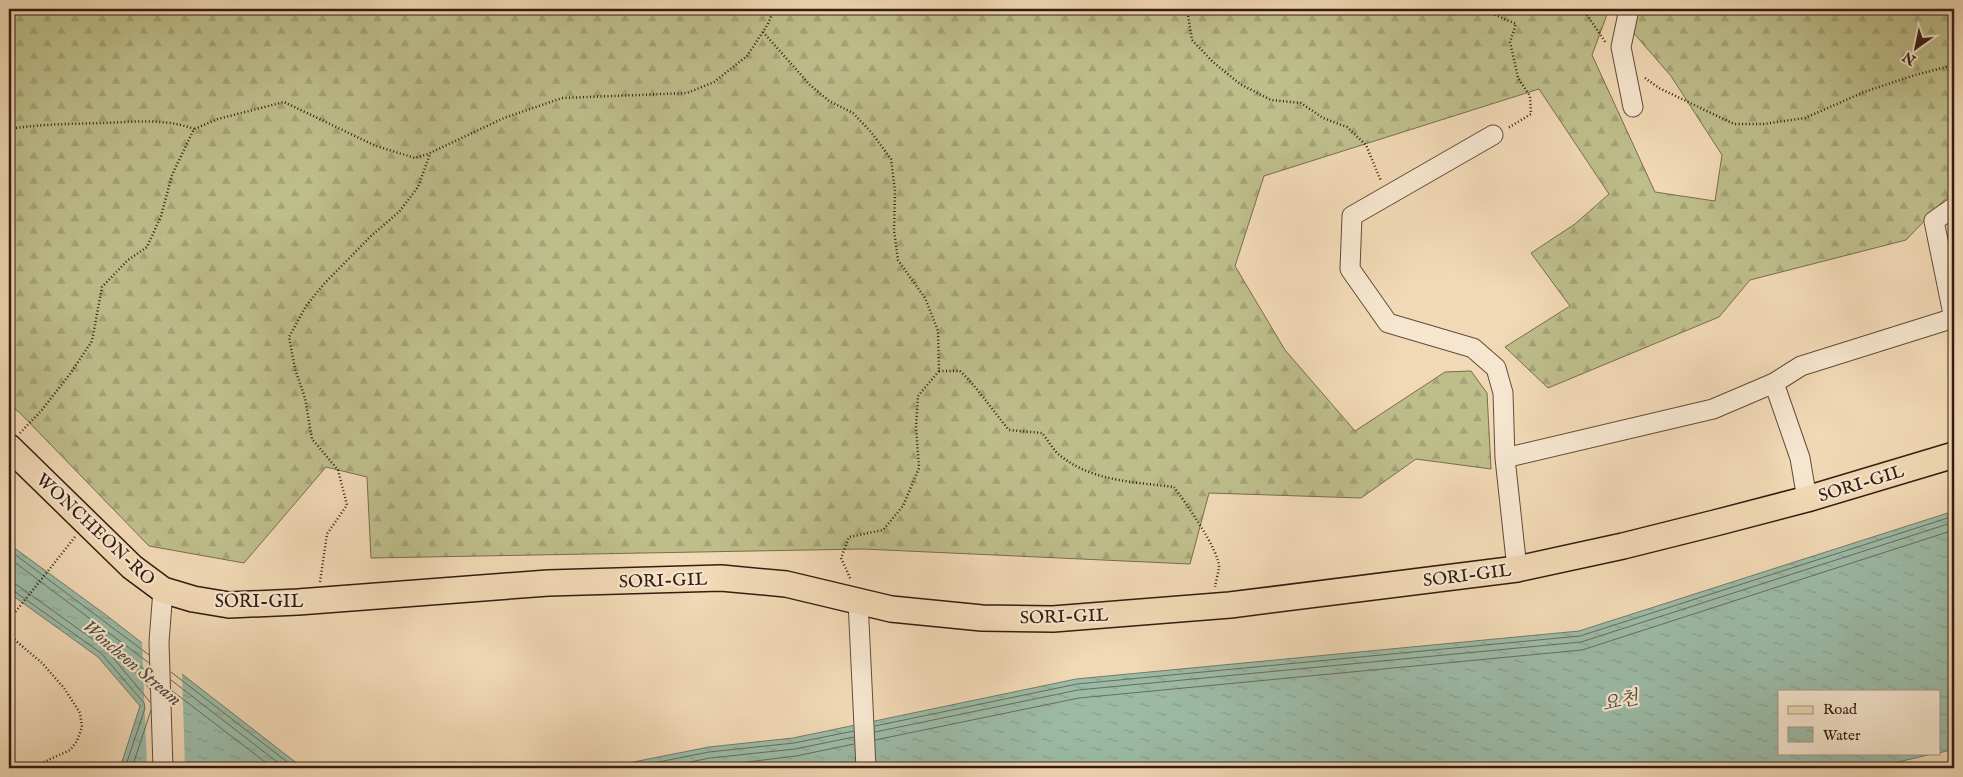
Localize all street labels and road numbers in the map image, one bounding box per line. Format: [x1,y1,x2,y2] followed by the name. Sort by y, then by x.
[1816,460,1907,508] street label: SORI-GIL
[31,469,159,591] street label: WONCHEON-RO
[1422,560,1513,593] street label: SORI-GIL
[618,568,708,595] street label: SORI-GIL
[215,591,303,614] street label: SORI-GIL
[1019,604,1109,631] street label: SORI-GIL

